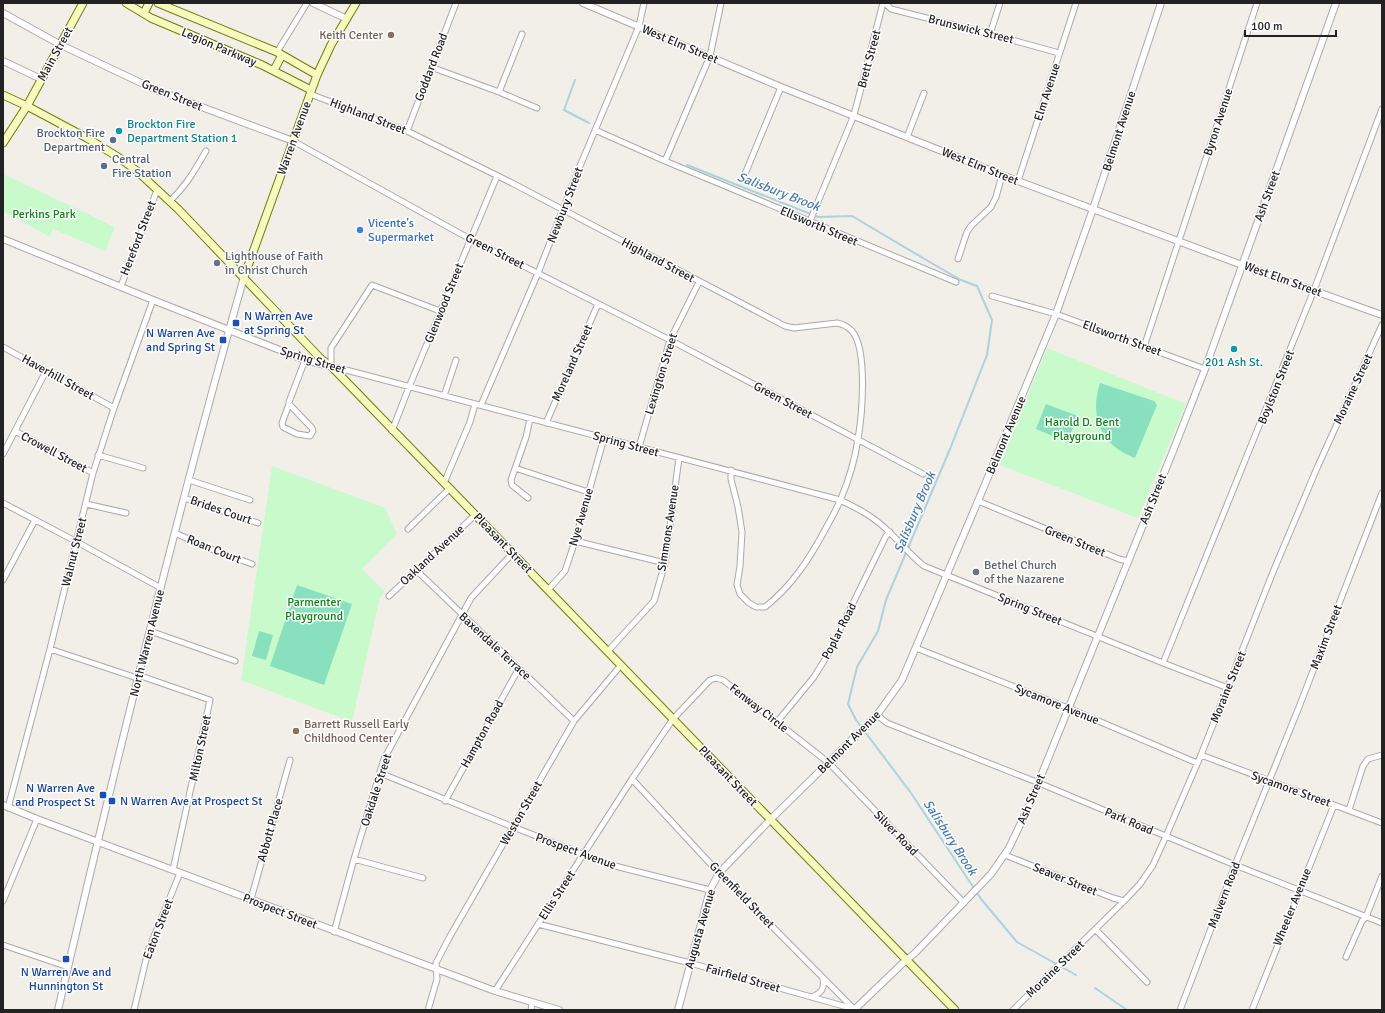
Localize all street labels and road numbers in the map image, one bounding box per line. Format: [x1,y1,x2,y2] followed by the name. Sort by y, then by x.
[927,12,1015,47] street label: Brunswick Street
[639,22,720,67] street label: West Elm Street
[34,25,76,84] street label: Main Street
[179,25,259,70] street label: Legion Parkway
[855,28,884,90] street label: Brett Street
[412,31,451,103] street label: Goddard Road
[1031,61,1064,123] street label: Elm Avenue
[139,76,204,114] street label: Green Street
[1201,87,1236,158] street label: Byron Avenue
[1099,89,1140,173] street label: Belmont Avenue
[327,95,408,138] street label: Highland Street
[274,99,315,177] street label: Warren Avenue
[939,144,1020,189] street label: West Elm Street
[544,165,587,245] street label: Newbury Street
[1251,169,1284,224] street label: Ash Street
[117,199,160,278] street label: Hereford Street
[778,203,860,250] street label: Ellsworth Street
[463,230,527,273] street label: Green Street
[619,235,697,286] street label: Highland Street
[1242,258,1324,300] street label: West Elm Street
[422,261,467,345] street label: Glenwood Street
[1080,317,1163,360] street label: Ellsworth Street
[549,322,596,404] street label: Moreland Street
[642,332,681,417] street label: Lexington Street
[278,343,347,378] street label: Spring Street
[1255,348,1298,426] street label: Boylston Street
[19,351,97,403] street label: Haverhill Street
[1331,352,1376,427] street label: Moraine Street
[751,379,815,422] street label: Green Street
[983,394,1030,477] street label: Belmont Avenue
[591,428,661,460] street label: Spring Street
[18,429,89,476] street label: Crowell Street
[1137,472,1170,527] street label: Ash Street
[654,484,683,572] street label: Simmons Avenue
[566,486,597,548] street label: Nye Avenue
[188,493,254,528] street label: Brides Court
[470,510,535,577] street label: Pleasant Street
[59,516,90,588] street label: Walnut Street
[397,522,468,589] street label: Oakland Avenue
[1042,522,1107,560] street label: Green Street
[184,532,243,567] street label: Roan Court
[127,588,168,698] street label: North Warren Avenue
[996,590,1064,629] street label: Spring Street
[819,600,860,662] street label: Poplar Road
[1307,603,1346,672] street label: Maxim Street
[456,609,534,684] street label: Baxendale Terrace
[1207,649,1250,725] street label: Moraine Street
[726,681,791,736] street label: Fenway Circle
[1012,681,1101,728] street label: Sycamore Avenue
[458,698,507,771] street label: Hampton Road
[815,708,884,777] street label: Belmont Avenue
[186,714,215,782] street label: Milton Street
[695,743,760,810] street label: Pleasant Street
[358,752,395,828] street label: Oakdale Street
[1249,768,1333,811] street label: Sycamore Street
[1014,772,1049,827] street label: Ash Street
[497,778,546,848] street label: Weston Street
[254,797,287,864] street label: Abbott Place
[1102,805,1155,838] street label: Park Road
[870,808,921,859] street label: Silver Road
[533,830,618,873] street label: Prospect Avenue
[706,859,777,932] street label: Greenfield Street
[1030,860,1099,899] street label: Seaver Street
[1205,860,1244,930] street label: Malvern Road
[1270,866,1315,948] street label: Wheeler Avenue
[536,868,579,923] street label: Ellis Street
[682,887,719,971] street label: Augusta Avenue
[241,890,319,933] street label: Prospect Street
[140,897,177,961] street label: Eaton Street
[1023,938,1088,1001] street label: Moraine Street
[704,961,782,996] street label: Fairfield Street

